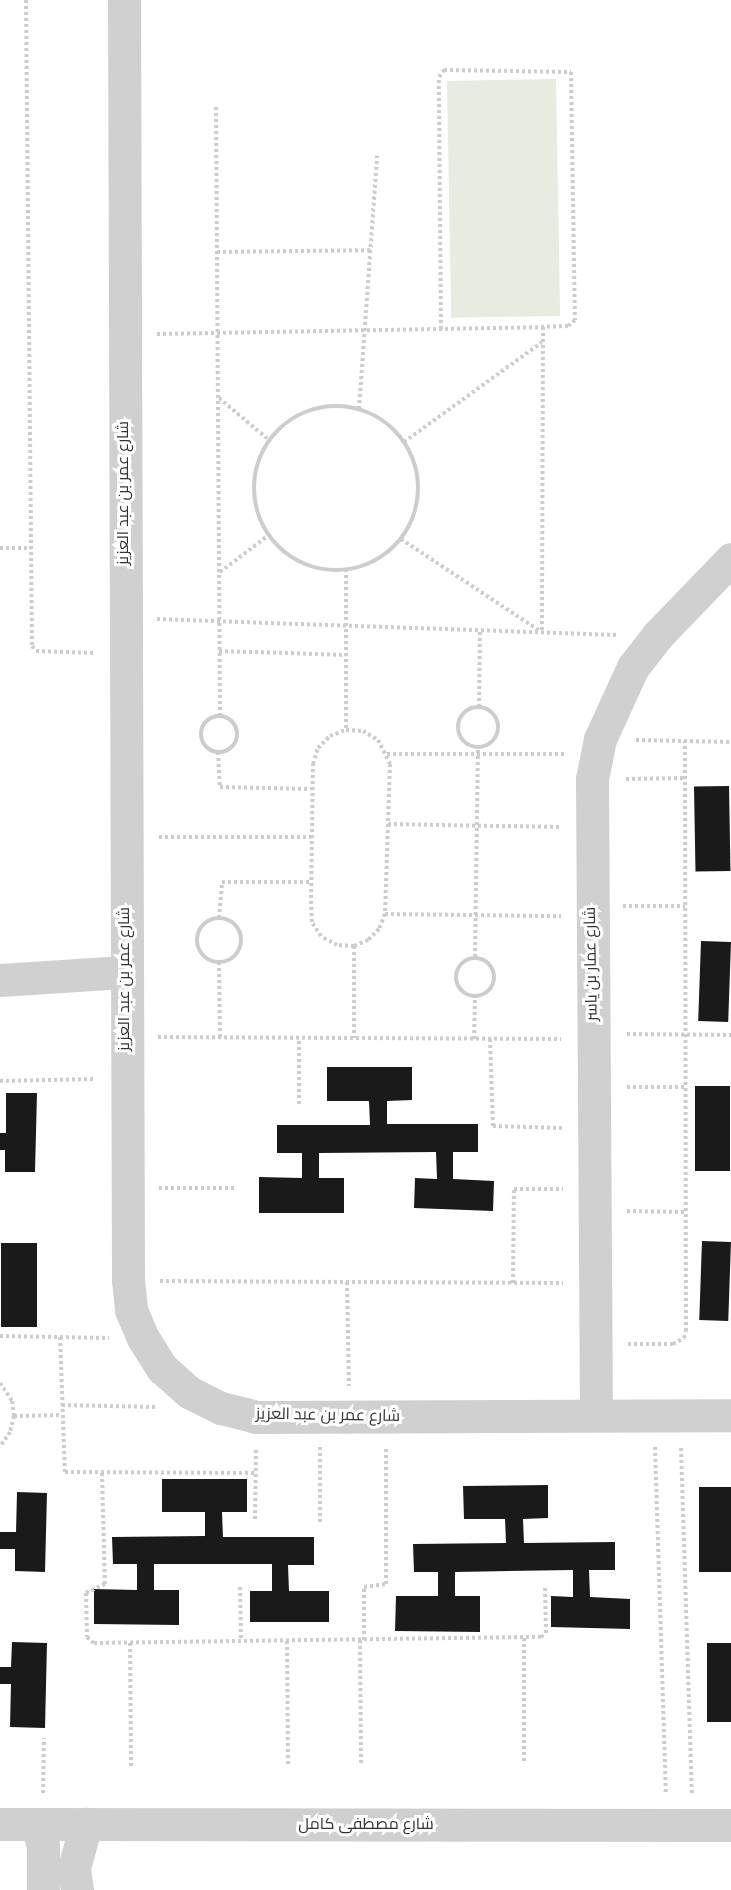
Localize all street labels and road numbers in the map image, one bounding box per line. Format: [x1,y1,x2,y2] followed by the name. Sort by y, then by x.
[113,421,133,565] street label: شارع عمر بن عبد العزيز
[114,907,134,1051] street label: شارع عمر بن عبد العزيز
[580,907,602,1021] street label: شارع عمار بن ياسر
[256,1404,400,1426] street label: شارع عمر بن عبد العزيز
[298,1814,434,1834] street label: شارع مصطفى كامل

